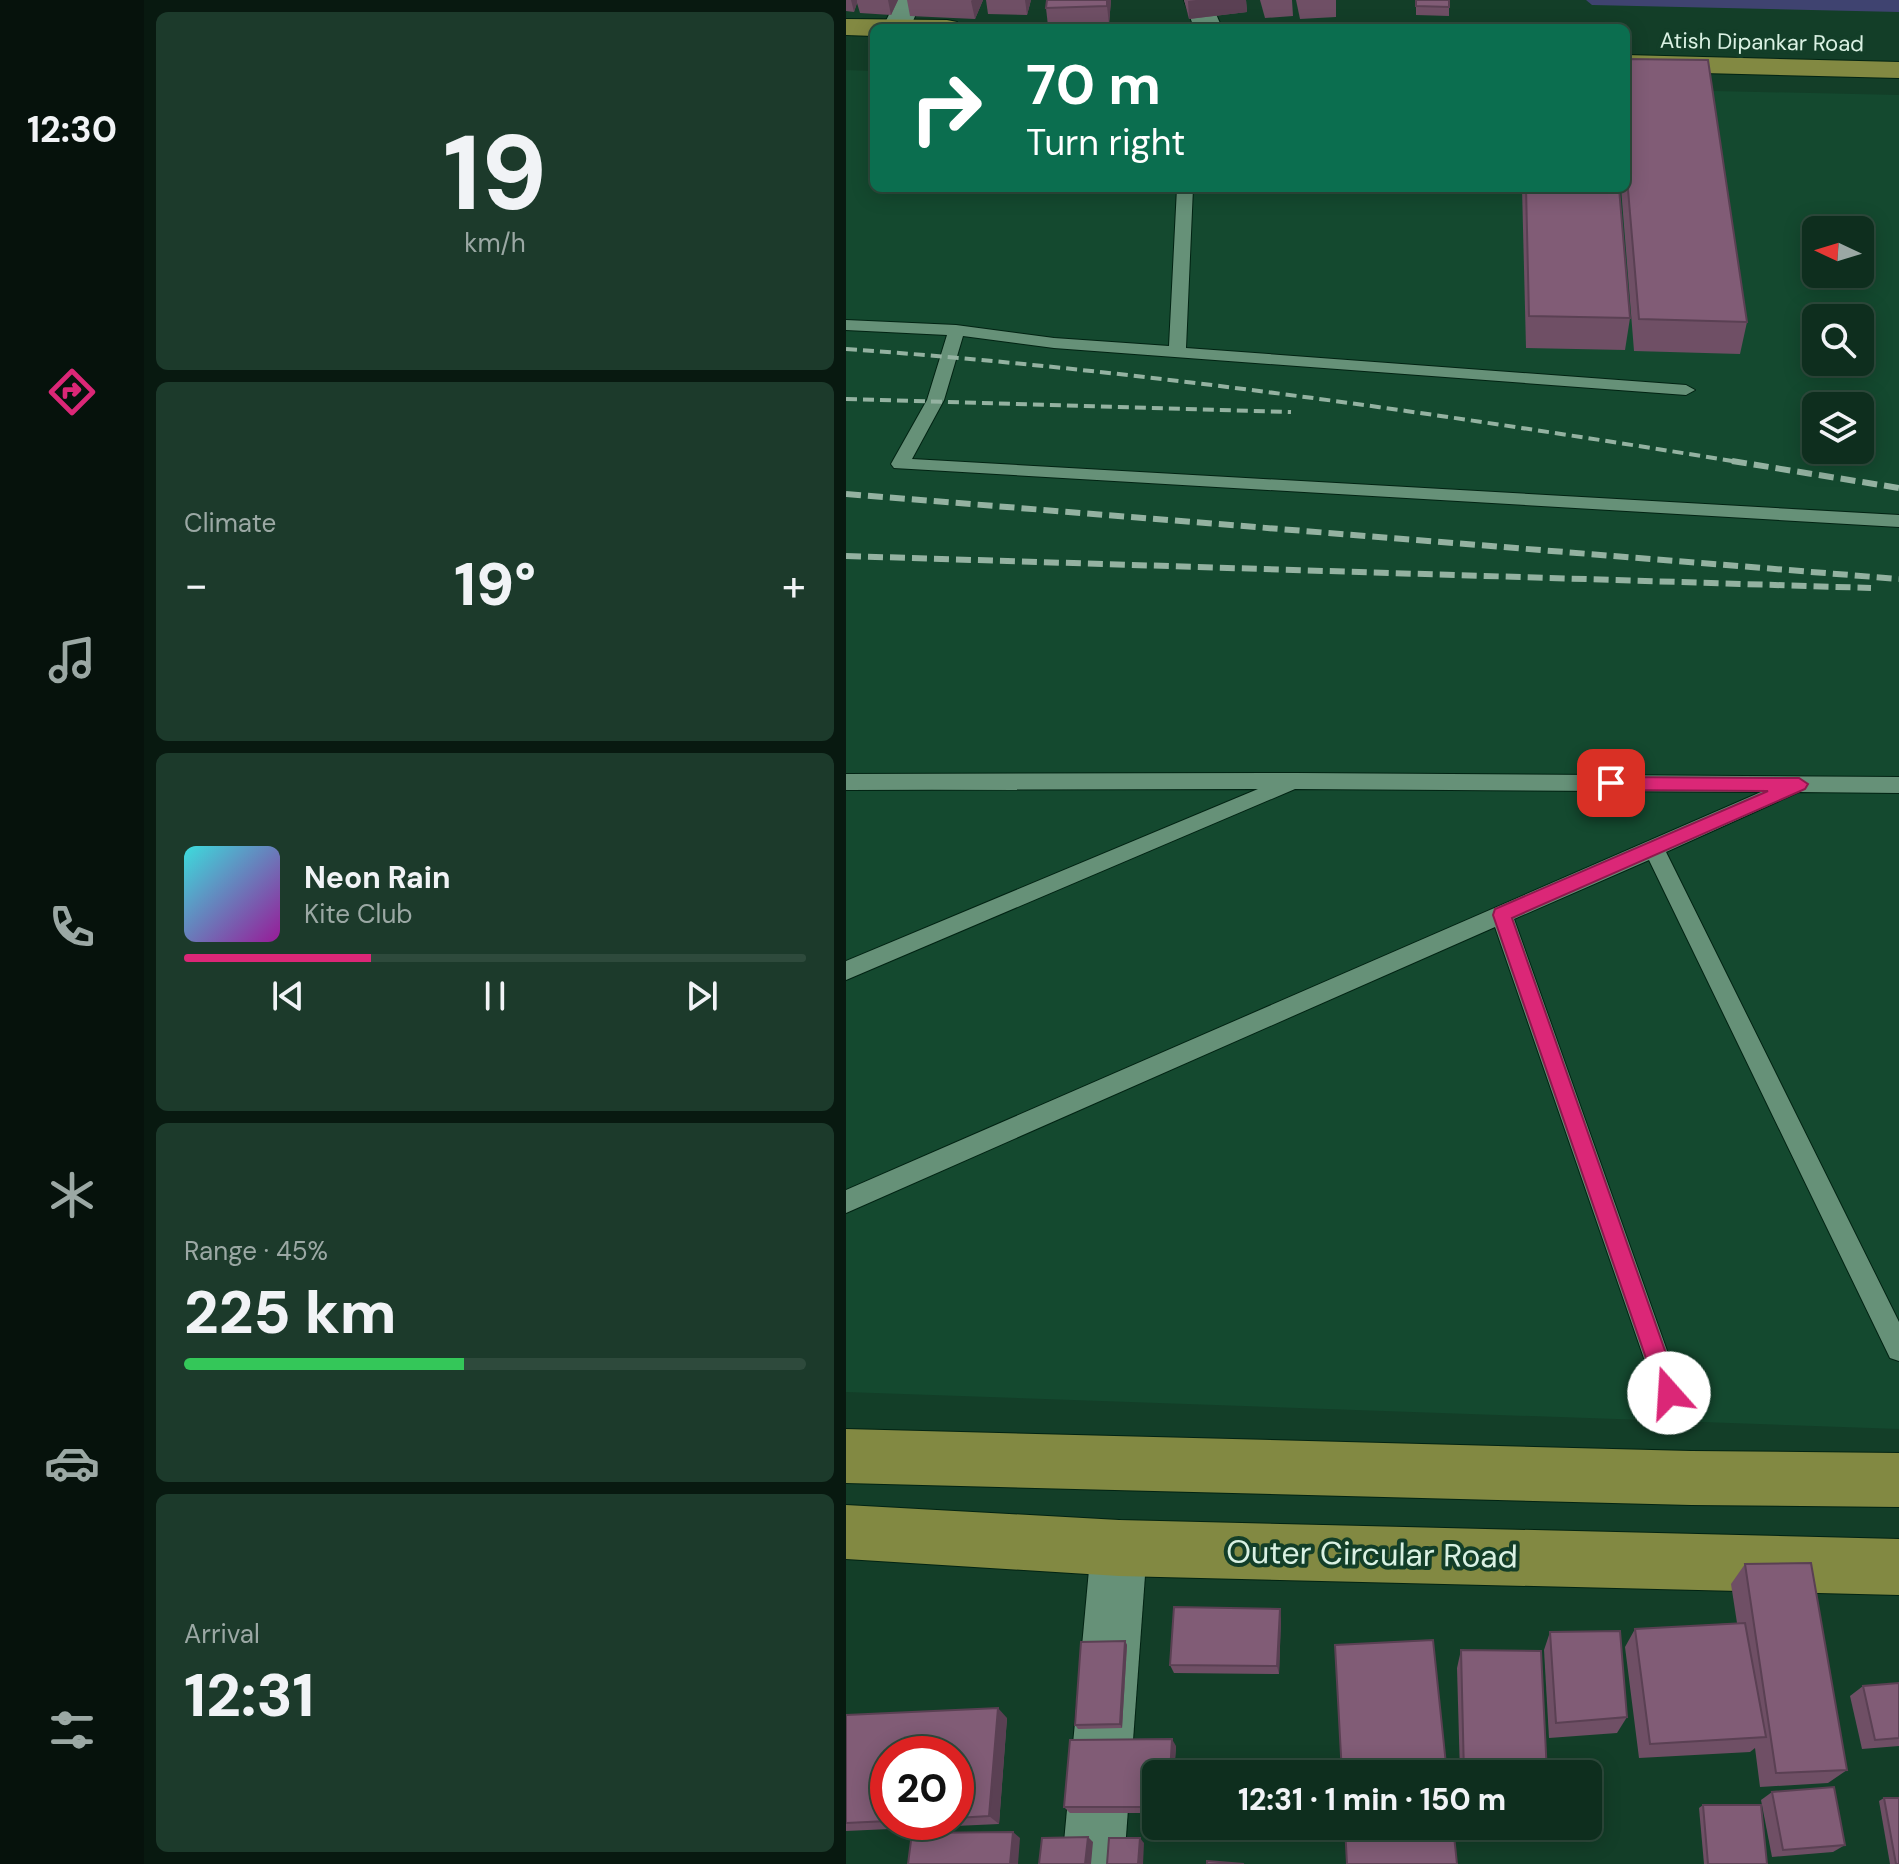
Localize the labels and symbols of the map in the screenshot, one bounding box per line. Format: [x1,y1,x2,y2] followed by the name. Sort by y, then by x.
[1660,26,1864,58] street label: Atish Dipankar Road
[1802,216,1874,288] north arrow
[1577,749,1645,817] pin
[1627,1351,1711,1435] position arrow
[1226,1530,1518,1578] street label: Outer Circular Road
[870,1736,974,1840] speed limit sign: 20

